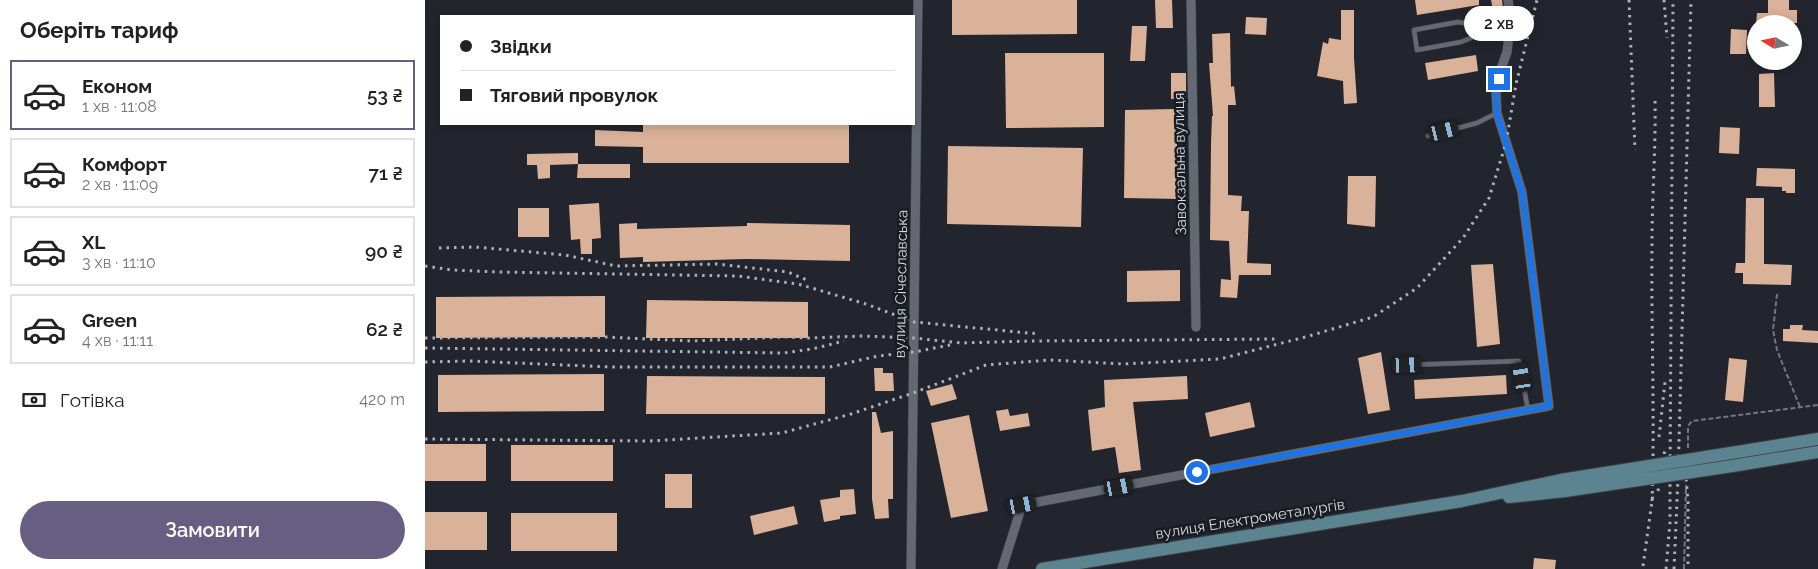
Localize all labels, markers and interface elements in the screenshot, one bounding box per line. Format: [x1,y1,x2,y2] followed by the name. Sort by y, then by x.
[1464,7,1534,42] callout: 2 хв
[1484,14,1514,33] text: 2 хв
[1747,15,1803,70] north arrow
[1747,15,1802,70] map controls
[20,17,178,43] text: Оберіть тариф
[490,35,552,57] text: Звідки
[1488,68,1510,90] route end
[22,73,67,118] icon: car
[82,75,152,97] text: Економ
[367,84,403,106] text: 53 ₴
[490,84,658,106] text: Тяговий провулок
[1170,92,1190,236] street label: Завокзальна вулиця
[82,97,157,116] text: 1 хв · 11:08
[1427,120,1460,142] car
[22,151,67,196] icon: car
[82,153,167,175] text: Комфорт
[369,162,403,184] text: 71 ₴
[82,175,158,194] text: 2 хв · 11:09
[891,210,911,358] street label: вулиця Січеславська
[22,229,67,274] icon: car
[82,231,105,253] text: XL
[365,240,403,262] text: 90 ₴
[82,253,156,272] text: 3 хв · 11:10
[22,307,67,352] icon: car
[82,309,137,331] text: Green
[366,318,403,340] text: 62 ₴
[82,331,153,350] text: 4 хв · 11:11
[1391,357,1422,373] car
[1512,361,1531,393] car
[20,386,48,414] icon: cash
[60,389,125,411] text: Готівка
[359,390,405,409] text: 420 m
[1186,461,1208,483] route start
[1102,477,1135,497] car
[1005,495,1038,515] car
[1154,495,1346,543] street label: вулиця Електрометалургів
[20,501,405,559] button: Замовити

